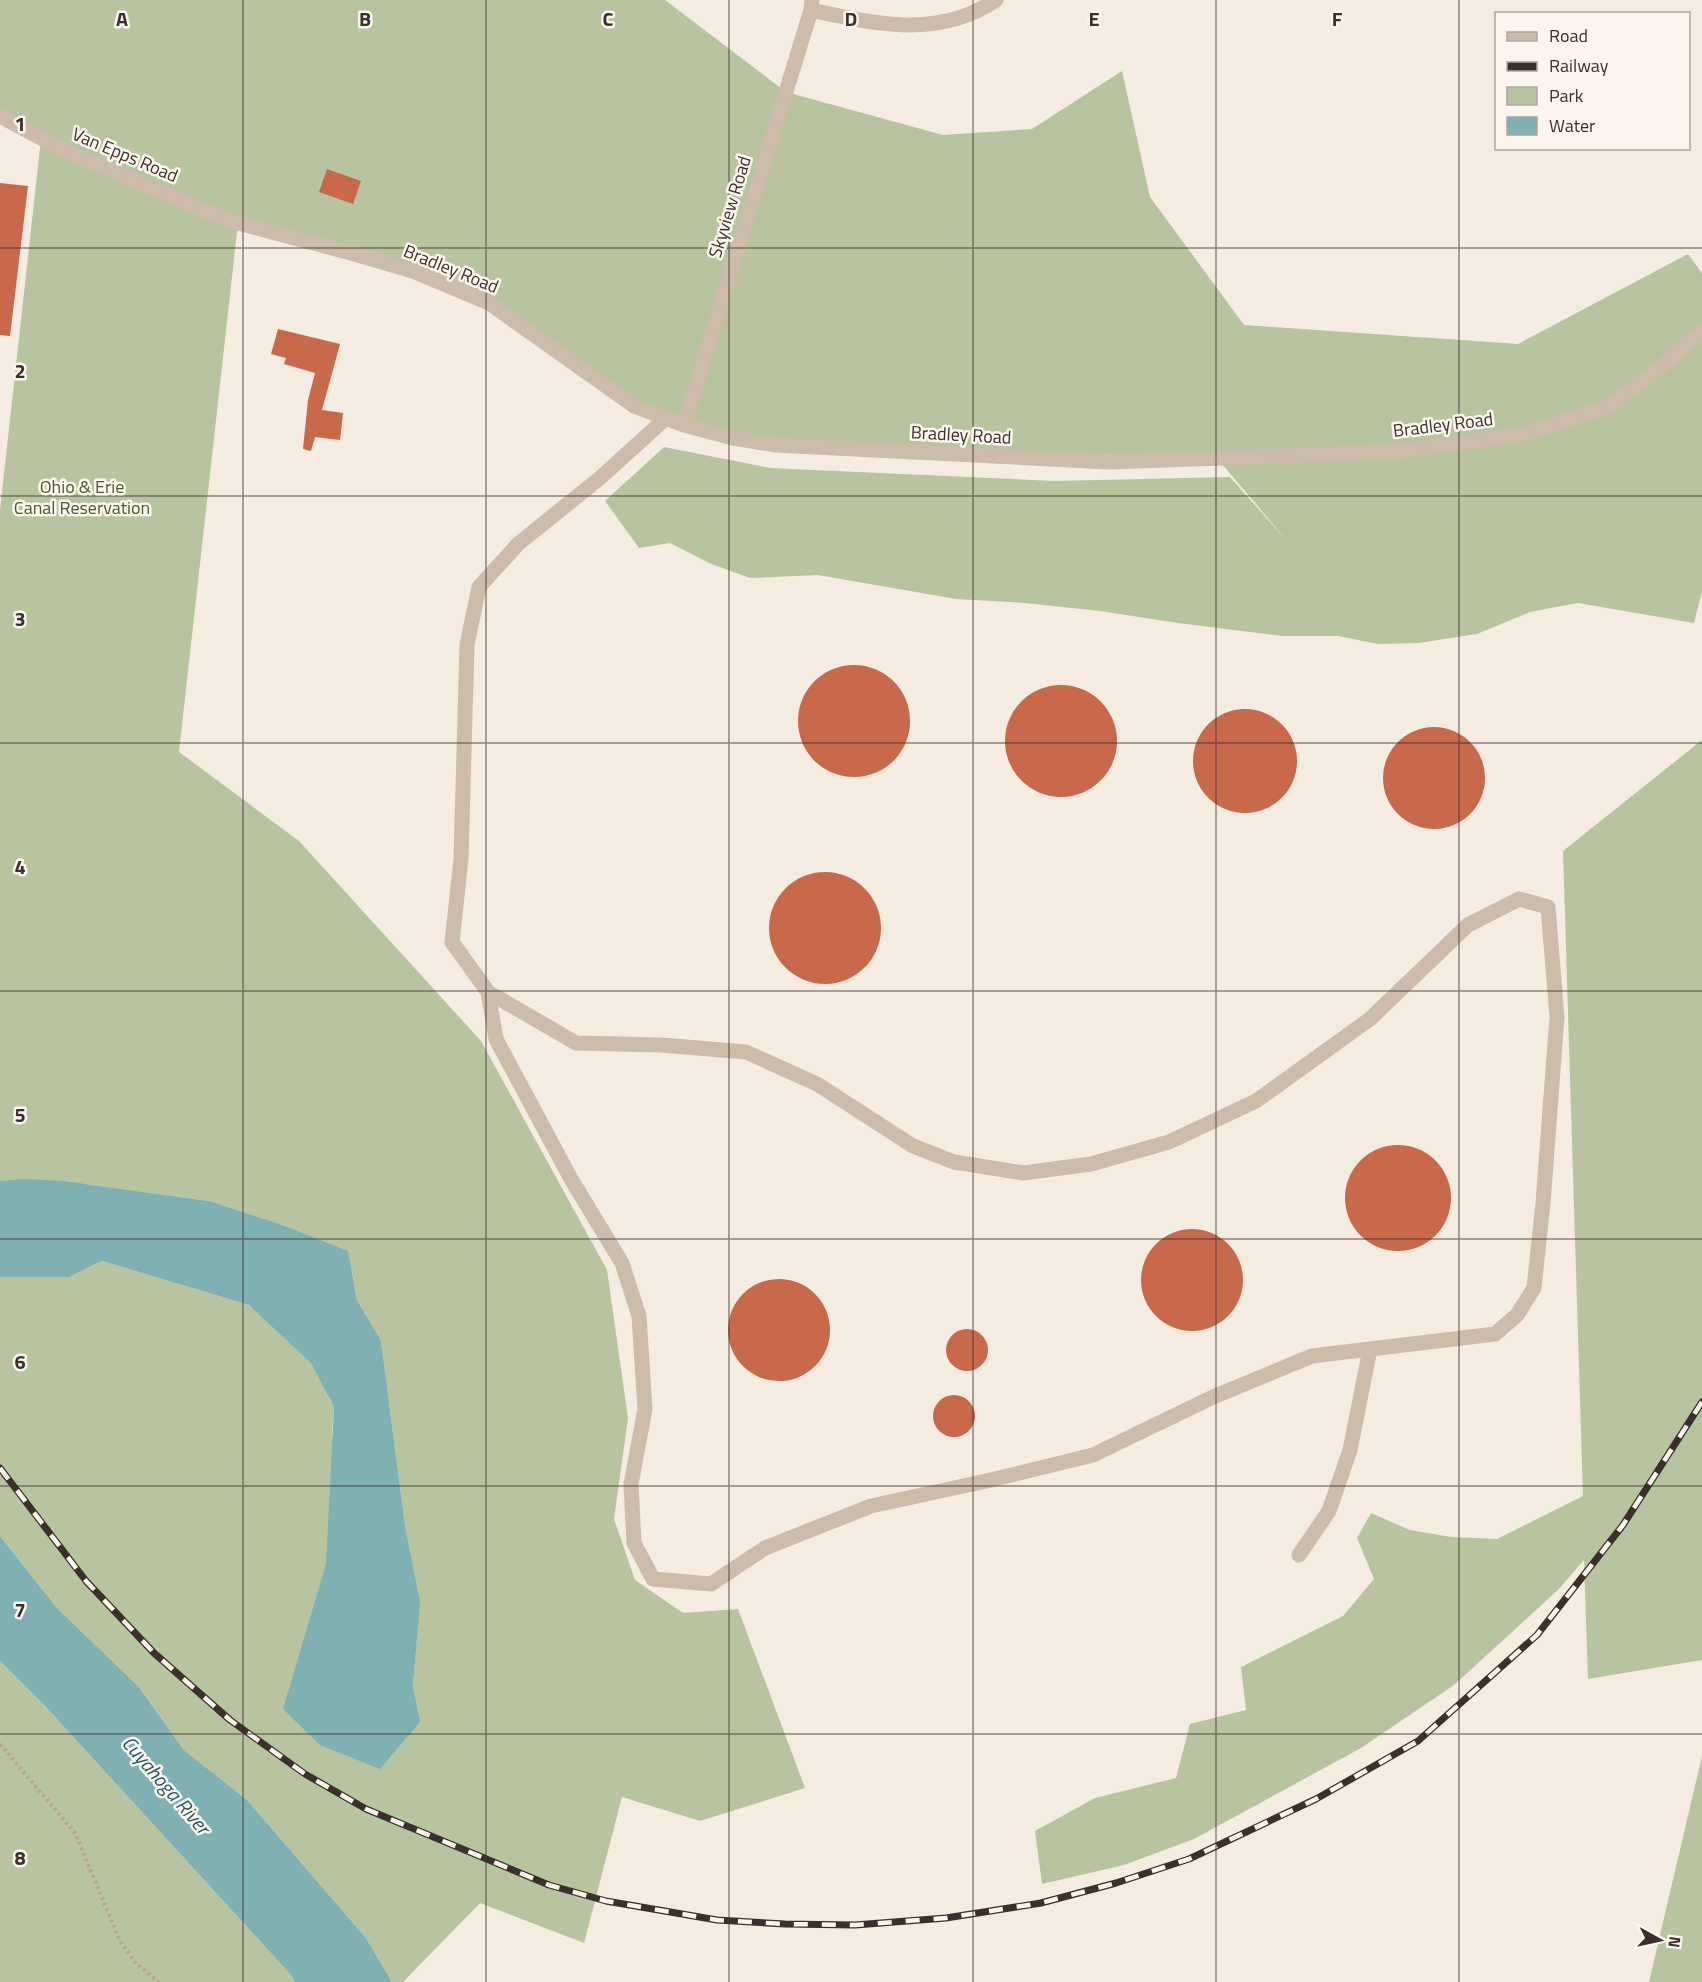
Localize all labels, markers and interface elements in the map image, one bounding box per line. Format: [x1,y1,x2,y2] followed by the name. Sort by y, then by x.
[116,3,128,34] text: A
[359,3,371,34] text: B
[603,3,614,34] text: C
[845,3,857,34] text: D
[1088,3,1100,34] text: E
[1332,3,1343,34] text: F
[1495,12,1690,150] legend
[1549,22,1588,49] text: Road
[1549,52,1609,79] text: Railway
[1549,82,1584,109] text: Park
[14,108,26,139] text: 1
[1549,112,1595,139] text: Water
[68,120,182,189] street label: Van Epps Road
[701,153,758,261] street label: Skyview Road
[400,237,503,300] street label: Bradley Road
[14,355,26,386] text: 2
[1391,405,1494,444] street label: Bradley Road
[910,418,1012,451] street label: Bradley Road
[14,473,150,521] park label: Ohio & Erie Canal Reservation
[14,603,26,634] text: 3
[14,851,26,882] text: 4
[14,1099,26,1130] text: 5
[14,1346,26,1377] text: 6
[14,1594,26,1625] text: 7
[115,1728,220,1843] water label: Cuyahoga River
[14,1842,26,1873] text: 8
[1630,1910,1690,1970] north arrow
[1662,1935,1688,1949] text: N

